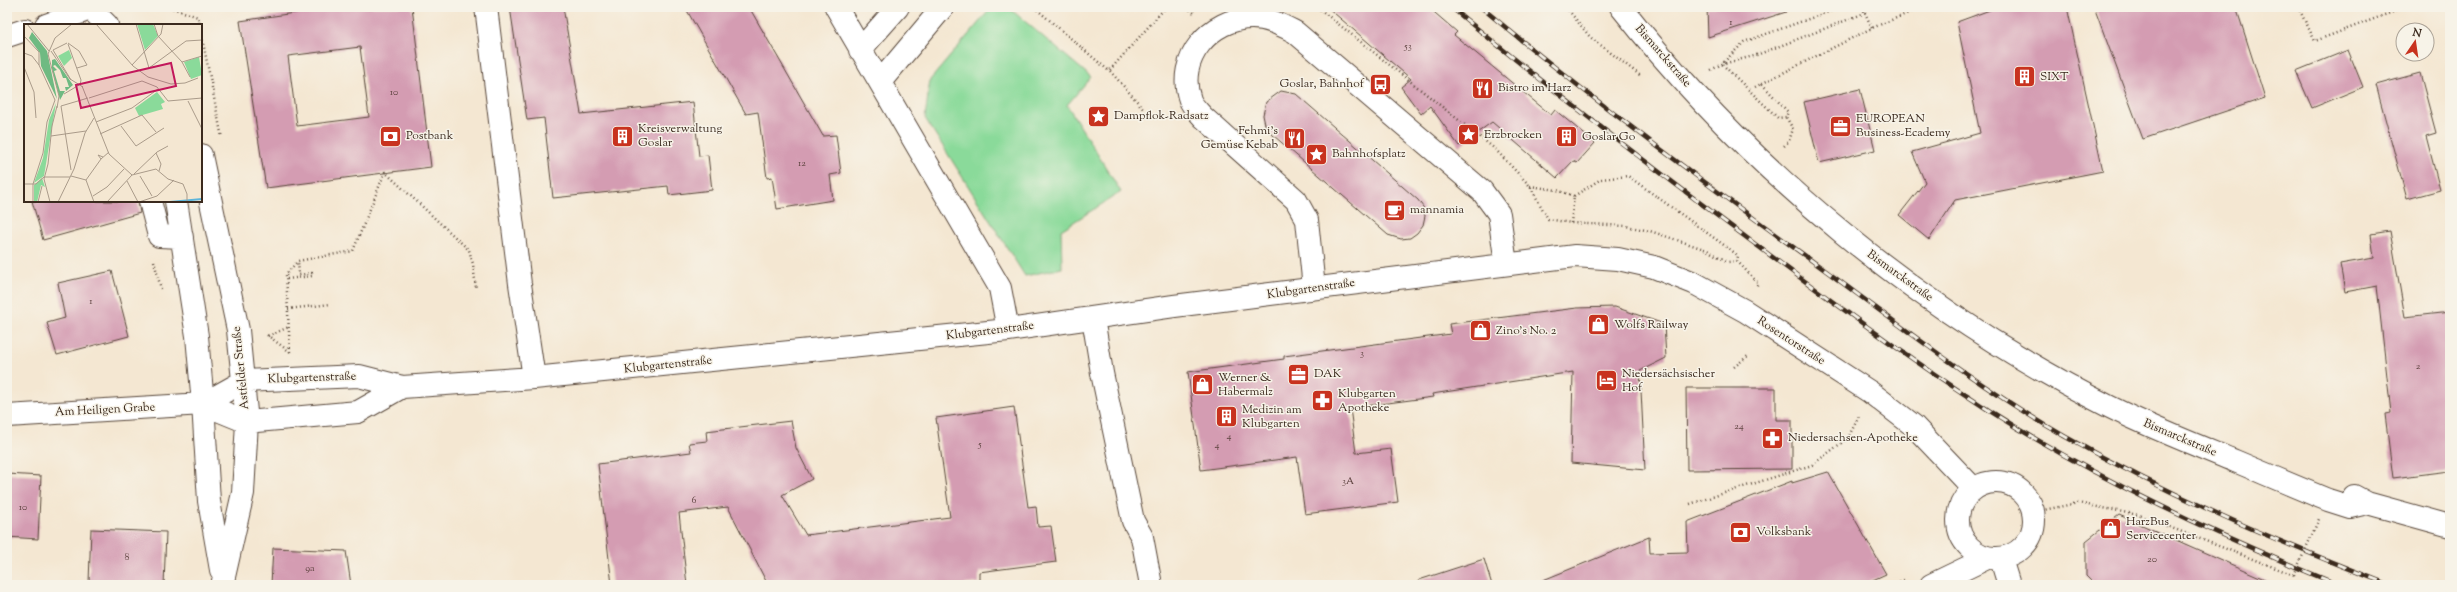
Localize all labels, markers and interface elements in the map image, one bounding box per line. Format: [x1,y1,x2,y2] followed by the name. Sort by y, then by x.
[1729,15,1733,30] house number: 1
[1631,21,1696,92] street label: Bismarckstraße
[2395,22,2435,62] north arrow
[24,24,202,202] inset map
[2410,24,2423,42] text: N
[1403,39,1412,54] house number: 53
[2012,64,2038,90] building icon: SIXT
[2040,68,2069,86] place label: SIXT
[1367,71,1393,97] bus stop icon: Goslar, Bahnhof
[1279,75,1365,93] place label: Goslar, Bahnhof
[1470,75,1496,101] restaurant icon: Bistro im Harz
[1498,79,1572,97] place label: Bistro im Harz
[390,85,398,100] house number: 10
[1085,103,1111,129] place icon: Dampflok-Radsatz
[1114,107,1209,125] place label: Dampflok-Radsatz
[1856,110,1951,142] place label: EUROPEAN Business-Ecademy
[1827,113,1853,139] office icon: EUROPEAN Business-Ecademy
[638,120,722,152] place label: Kreisverwaltung Goslar
[1201,122,1278,154] place label: Fehmi's Gemüse Kebab
[1455,122,1481,148] place icon: Erzbrocken
[377,123,403,149] bank icon: Postbank
[609,123,635,149] building icon: Kreisverwaltung Goslar
[1554,124,1580,150] building icon: Goslar Go
[1281,125,1307,151] restaurant icon: Fehmi's Gemüse Kebab
[1484,126,1542,144] place label: Erzbrocken
[406,127,454,145] place label: Postbank
[1582,128,1636,146] place label: Goslar Go
[1303,141,1329,167] place icon: Bahnhofsplatz
[1332,145,1406,163] place label: Bahnhofsplatz
[798,156,806,171] house number: 12
[1382,197,1408,223] cafe icon: mannamia
[1410,201,1465,219] place label: mannamia
[1863,246,1937,306] street label: Bismarckstraße
[1266,274,1356,304] street label: Klubgartenstraße
[89,294,93,309] house number: 1
[1585,312,1611,338] shop icon: Wolfs Railway
[1753,312,1829,370] street label: Rosentorstraße
[1614,316,1689,334] place label: Wolfs Railway
[945,317,1035,345] street label: Klubgartenstraße
[1468,318,1494,344] shop icon: Zino's No. 2
[1496,322,1557,340] place label: Zino's No. 2
[228,325,254,411] street label: Astfelder Straße
[1360,346,1364,361] house number: 3
[623,351,713,379] street label: Klubgartenstraße
[2416,359,2421,374] house number: 2
[1286,361,1312,387] office icon: DAK
[1314,365,1342,383] place label: DAK
[1622,365,1715,397] place label: Niedersächsischer Hof
[267,367,357,389] street label: Klubgartenstraße
[1593,368,1619,394] hotel icon: Niedersächsischer Hof
[1218,369,1273,401] place label: Werner & Habermalz
[1189,372,1215,398] shop icon: Werner & Habermalz
[1338,385,1396,417] place label: Klubgarten Apotheke
[1309,388,1335,414] pharmacy icon: Klubgarten Apotheke
[54,398,156,422] street label: Am Heiligen Grabe
[1242,401,1302,433] place label: Medizin am Klubgarten
[1213,404,1239,430] building icon: Medizin am Klubgarten
[2141,414,2220,462] street label: Bismarckstraße
[1734,419,1744,434] house number: 24
[1759,425,1785,451] pharmacy icon: Niedersachsen-Apotheke
[1226,429,1232,444] house number: 4
[1788,429,1918,447] place label: Niedersachsen-Apotheke
[977,437,982,452] house number: 5
[1214,438,1220,453] house number: 4
[1342,474,1354,489] house number: 3A
[692,493,697,508] house number: 6
[19,500,27,515] house number: 10
[2126,513,2197,545] place label: HarzBus Servicecenter
[2097,516,2123,542] shop icon: HarzBus Servicecenter
[1727,519,1753,545] bank icon: Volksbank
[1756,523,1812,541] place label: Volksbank
[125,550,130,565] house number: 8
[2147,552,2157,567] house number: 20
[305,561,315,576] house number: 9a

